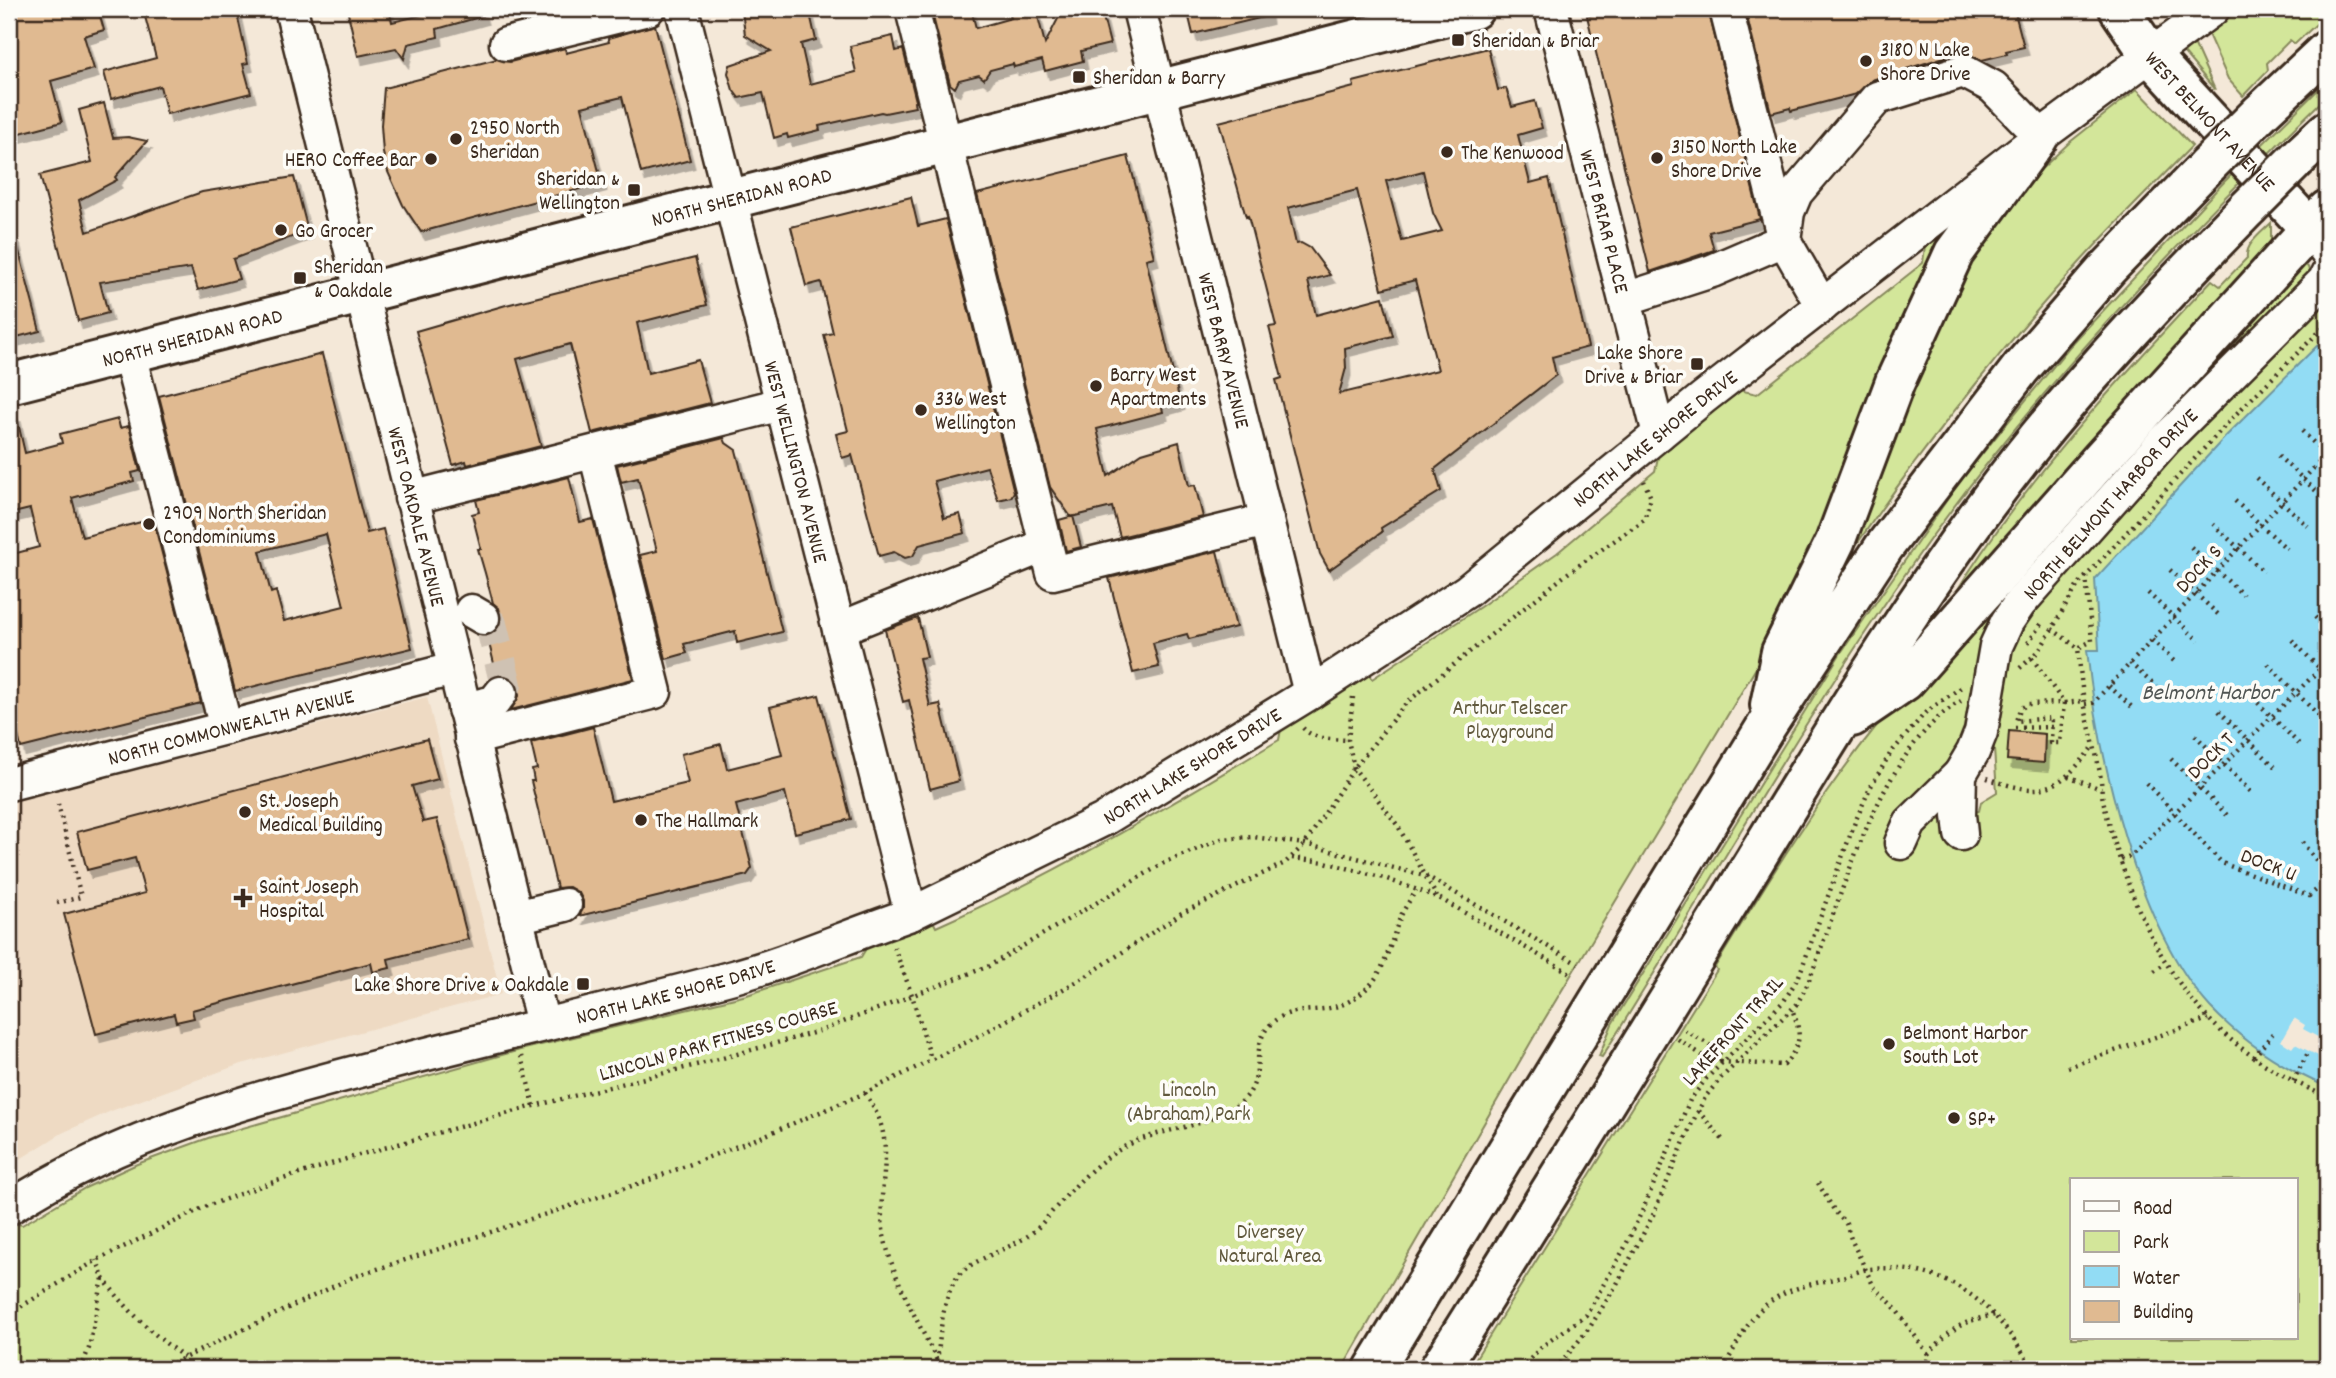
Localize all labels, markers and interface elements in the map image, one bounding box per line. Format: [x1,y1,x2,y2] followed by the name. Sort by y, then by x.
[1472,28,1599,58] place label: Sheridan & Briar
[1450,32,1466,48] marker: Sheridan & Briar
[1880,37,1971,91] place label: 3180 N Lake Shore Drive
[2136,46,2281,200] street label: WEST BELMONT AVENUE
[1858,53,1874,69] marker: 3180 N Lake Shore Drive
[1093,65,1225,95] place label: Sheridan & Barry
[1071,69,1087,85] marker: Sheridan & Barry
[470,115,560,169] place label: 2950 North Sheridan
[448,131,464,147] marker: 2950 North Sheridan
[1671,134,1797,188] place label: 3150 North Lake Shore Drive
[1461,140,1564,170] place label: The Kenwood
[1439,144,1455,160] marker: The Kenwood
[285,147,417,177] place label: HERO Coffee Bar
[1569,147,1635,297] street label: WEST BRIAR PLACE
[1649,150,1665,166] marker: 3150 North Lake Shore Drive
[423,151,439,167] marker: HERO Coffee Bar
[649,162,836,237] street label: NORTH SHERIDAN ROAD
[537,166,620,220] place label: Sheridan & Wellington
[626,182,642,198] marker: Sheridan & Wellington
[295,218,373,248] place label: Go Grocer
[273,222,289,238] marker: Go Grocer
[314,254,393,308] place label: Sheridan & Oakdale
[292,270,308,286] marker: Sheridan & Oakdale
[1188,270,1255,433] street label: WEST BARRY AVENUE
[99,303,286,378] street label: NORTH SHERIDAN ROAD
[1584,340,1683,394] place label: Lake Shore Drive & Briar
[1689,356,1705,372] marker: Lake Shore Drive & Briar
[754,358,834,567] street label: WEST WELLINGTON AVENUE
[1110,362,1207,416] place label: Barry West Apartments
[1568,364,1746,517] street label: NORTH LAKE SHORE DRIVE
[1088,378,1104,394] marker: Barry West Apartments
[935,386,1016,440] place label: 336 West Wellington
[913,402,929,418] marker: 336 West Wellington
[2017,402,2207,608] street label: NORTH BELMONT HARBOR DRIVE
[377,425,451,611] street label: WEST OAKDALE AVENUE
[163,500,327,554] place label: 2909 North Sheridan Condominiums
[141,516,157,532] marker: 2909 North Sheridan Condominiums
[2170,539,2231,601] street label: DOCK S
[2142,678,2281,711] water label: Belmont Harbor
[105,683,358,776] street label: NORTH COMMONWEALTH AVENUE
[1452,695,1568,749] park label: Arthur Telscer Playground
[1098,702,1289,834] street label: NORTH LAKE SHORE DRIVE
[2182,726,2243,788] street label: DOCK T
[259,788,383,842] place label: St. Joseph Medical Building
[237,804,253,820] marker: St. Joseph Medical Building
[655,808,758,838] place label: The Hallmark
[633,812,649,828] marker: The Hallmark
[2236,842,2300,891] street label: DOCK U
[259,874,359,928] place label: Saint Joseph Hospital
[233,888,253,908] marker: Saint Joseph Hospital
[574,953,780,1035] street label: NORTH LAKE SHORE DRIVE
[1676,970,1792,1094] street label: LAKEFRONT TRAIL
[354,972,569,1002] place label: Lake Shore Drive & Oakdale
[575,976,591,992] marker: Lake Shore Drive & Oakdale
[596,994,842,1091] street label: LINCOLN PARK FITNESS COURSE
[1903,1020,2028,1074] place label: Belmont Harbor South Lot
[1881,1036,1897,1052] marker: Belmont Harbor South Lot
[1127,1077,1251,1131] park label: Lincoln (Abraham) Park
[1968,1106,1996,1136] place label: SP+
[1946,1110,1962,1126] marker: SP+
[2070,1178,2298,1340] legend
[2133,1195,2172,1225] text: Road
[1219,1219,1323,1273] park label: Diversey Natural Area
[2133,1229,2169,1259] text: Park
[2133,1265,2180,1295] text: Water
[2133,1299,2193,1329] text: Building

